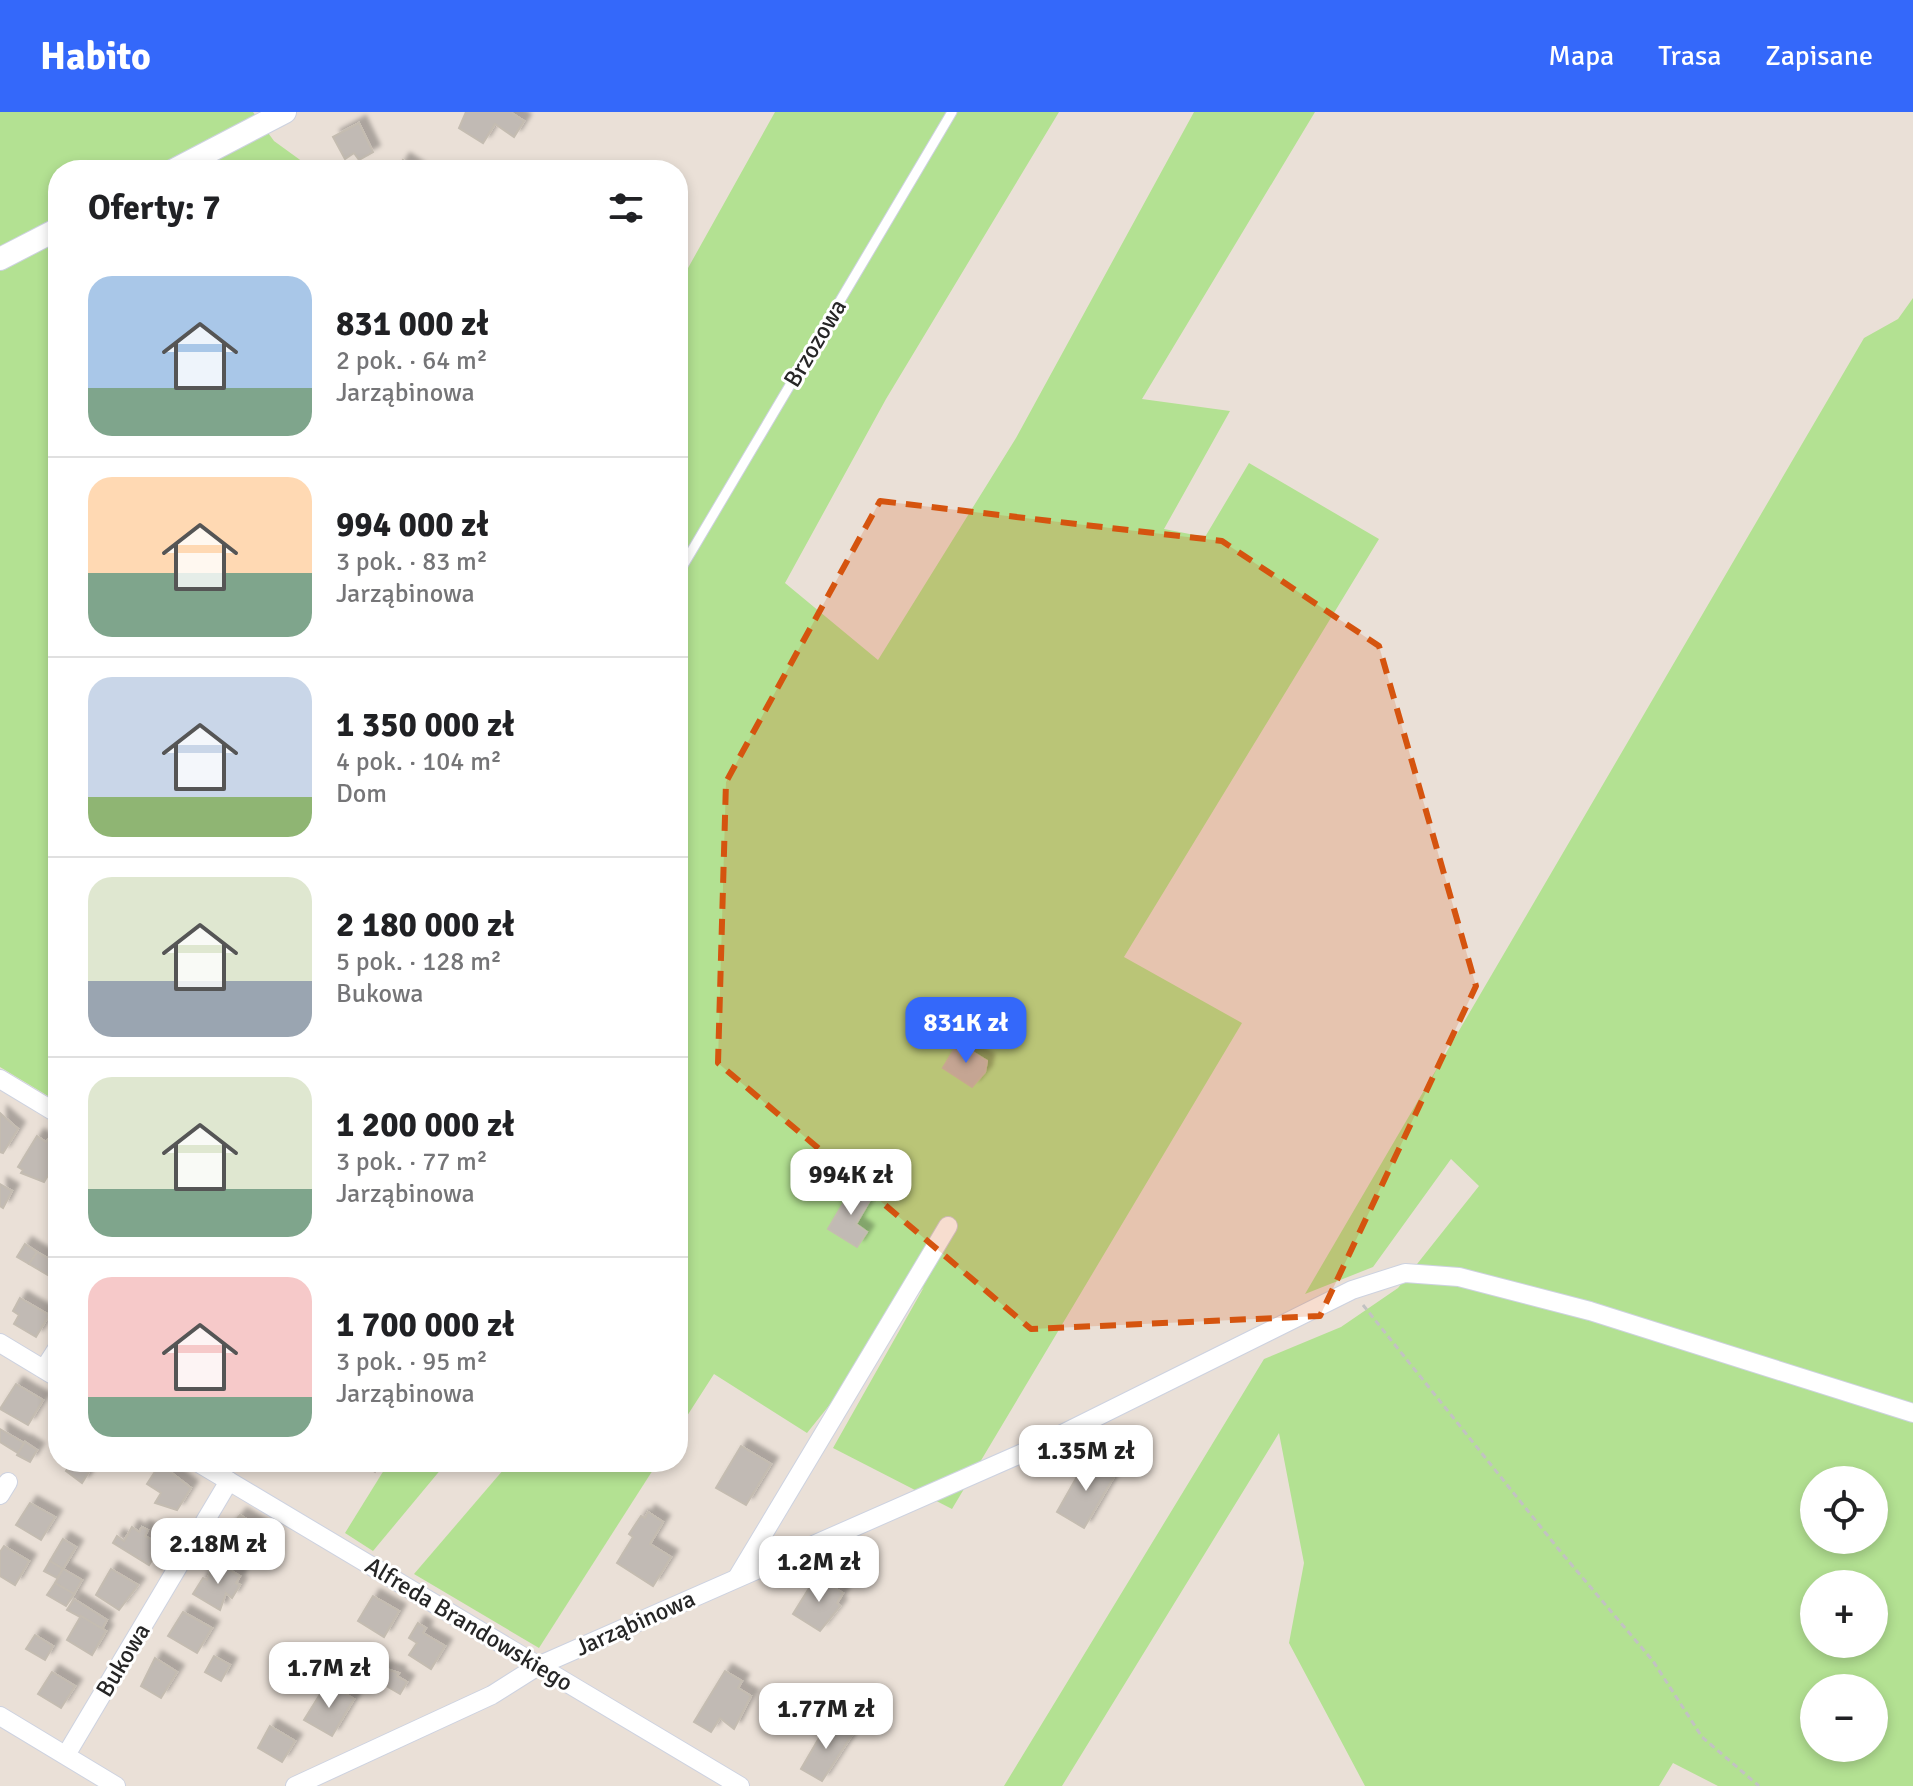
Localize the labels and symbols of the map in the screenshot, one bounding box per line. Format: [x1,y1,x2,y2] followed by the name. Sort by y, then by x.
[777,293,853,393] street label: Brzozowa
[892,997,1040,1065] pin: 831K zł
[777,1149,925,1217] pin: 994K zł
[1003,1425,1169,1493] pin: 1.35M zł
[135,1518,301,1586] pin: 2.18M zł
[745,1536,893,1604] pin: 1.2M zł
[360,1550,578,1698] street label: Alfreda Brandowskiego
[570,1583,700,1663] street label: Jarząbinowa
[89,1618,157,1702] street label: Bukowa
[255,1642,403,1710] pin: 1.7M zł
[743,1683,909,1751] pin: 1.77M zł

